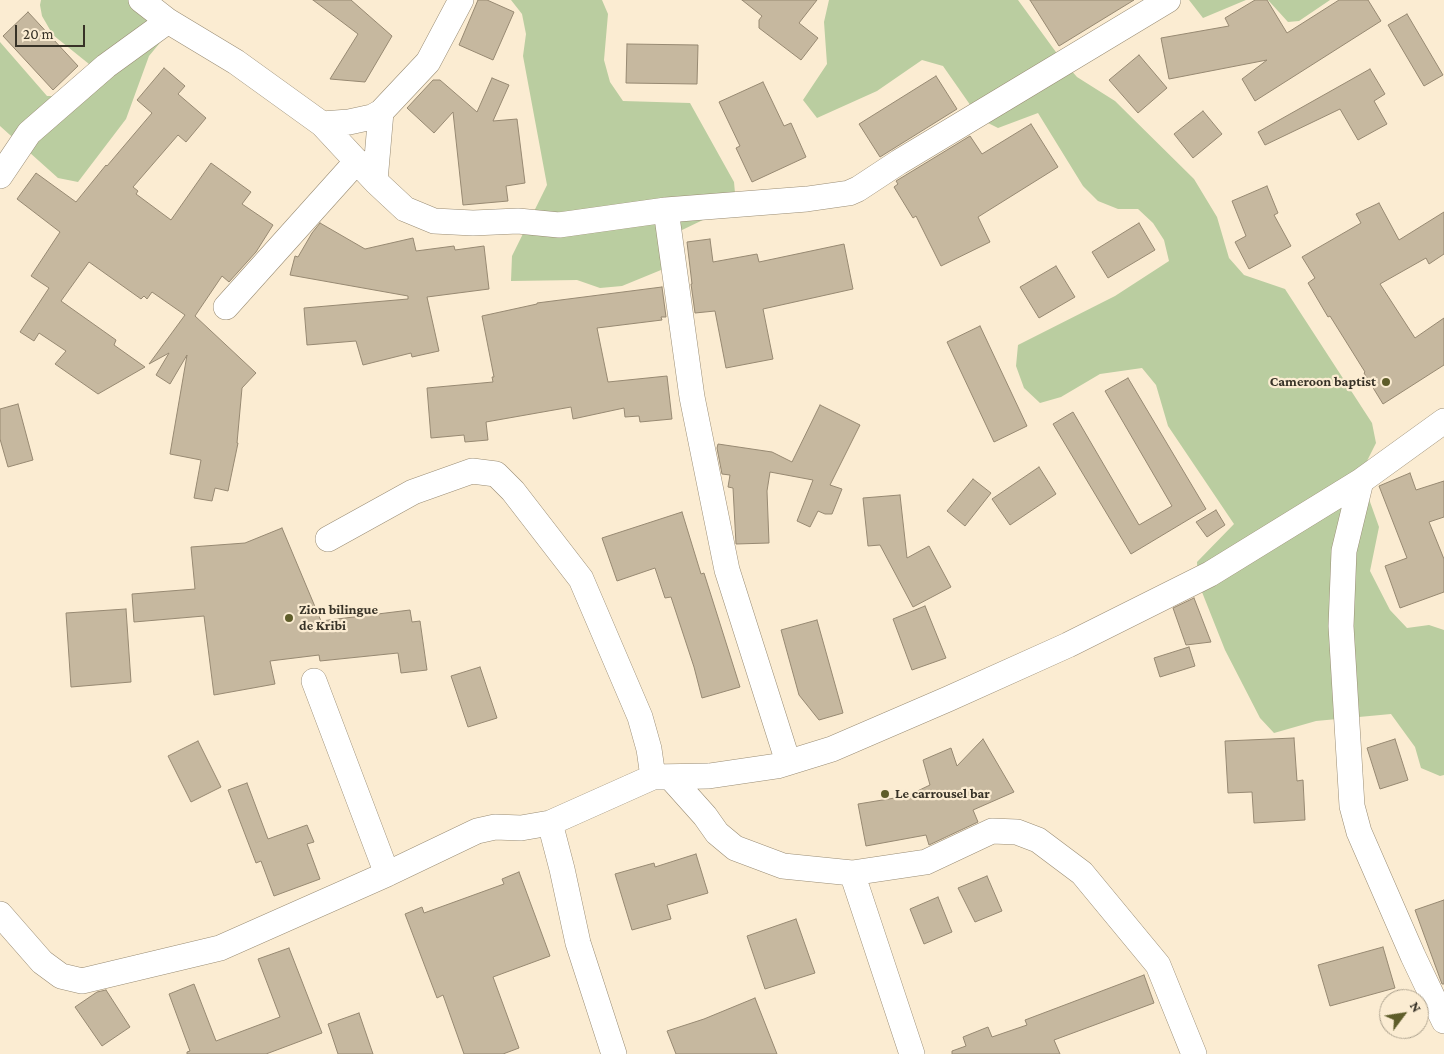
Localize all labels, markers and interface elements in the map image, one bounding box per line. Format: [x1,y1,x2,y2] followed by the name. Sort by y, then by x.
[18,15,88,47] scale bar
[23,26,54,42] text: 20 m
[1270,374,1376,390] place label: Cameroon baptist
[1380,376,1392,388] marker: Cameroon baptist
[299,602,378,634] place label: Zion bilingue de Kribi
[283,612,295,624] marker: Zion bilingue de Kribi
[895,786,990,802] place label: Le carrousel bar
[879,788,891,800] marker: Le carrousel bar
[1379,989,1429,1039] north arrow
[1407,999,1425,1015] text: N

